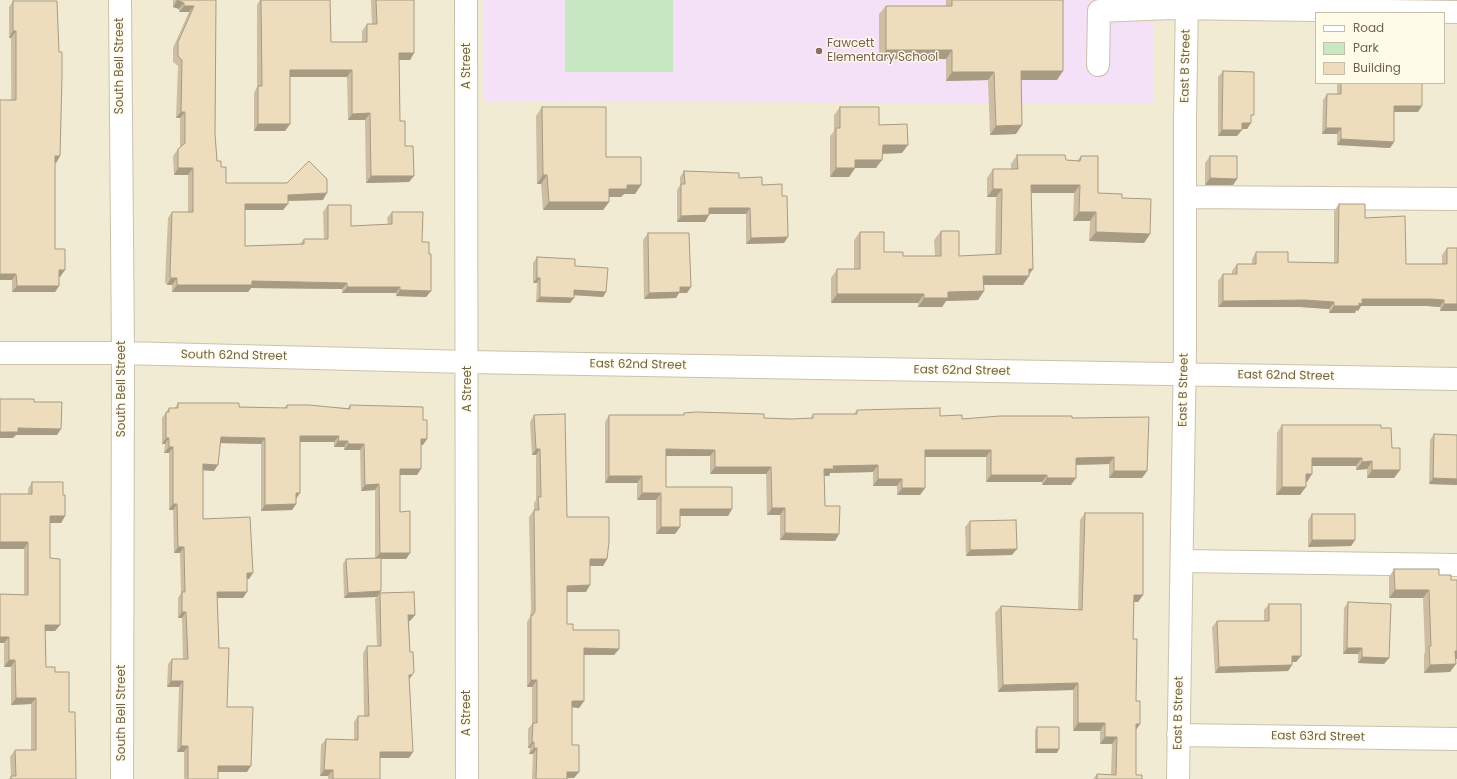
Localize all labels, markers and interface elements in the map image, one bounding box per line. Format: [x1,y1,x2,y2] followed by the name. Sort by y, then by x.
[1315,12,1445,84] legend
[113,18,127,114] street label: South Bell Street
[1353,19,1384,36] text: Road
[1178,29,1194,103] street label: East B Street
[827,37,938,65] place label: Fawcett Elementary School
[1353,39,1379,56] text: Park
[460,43,474,89] street label: A Street
[814,46,824,56] marker: Fawcett Elementary School
[1353,59,1401,76] text: Building
[115,341,129,437] street label: South Bell Street
[181,348,287,364] street label: South 62nd Street
[1176,353,1192,427] street label: East B Street
[590,357,686,373] street label: East 62nd Street
[914,363,1010,379] street label: East 62nd Street
[461,366,475,412] street label: A Street
[1238,368,1334,384] street label: East 62nd Street
[115,665,129,761] street label: South Bell Street
[1171,676,1187,750] street label: East B Street
[460,690,474,736] street label: A Street
[1271,729,1365,745] street label: East 63rd Street

